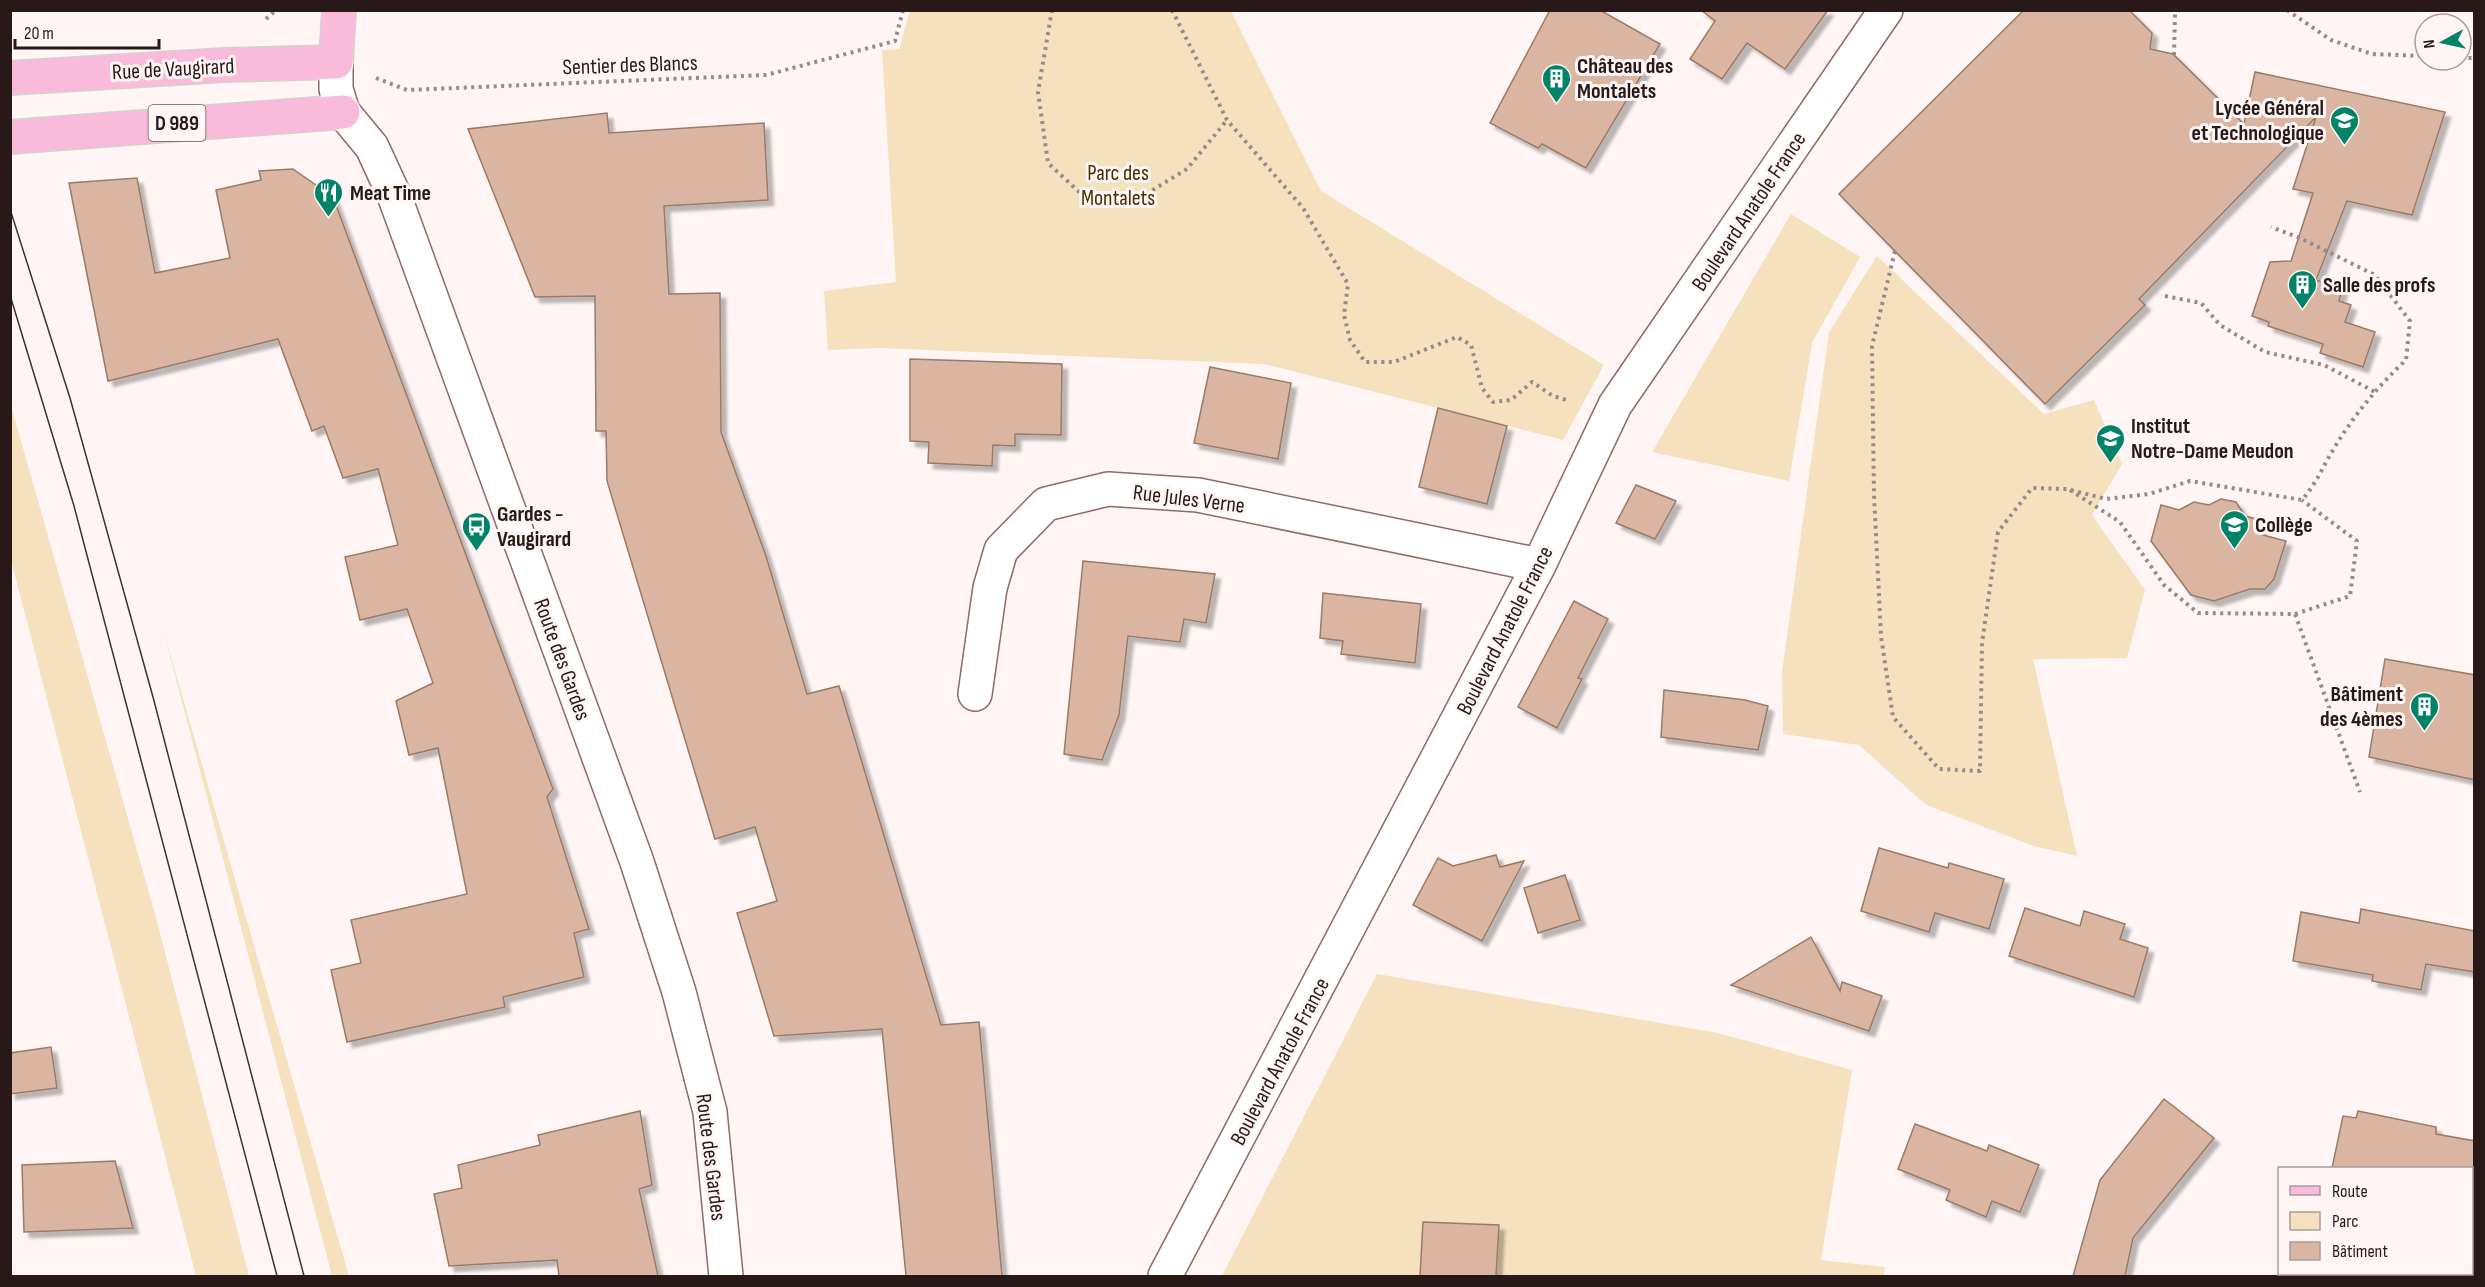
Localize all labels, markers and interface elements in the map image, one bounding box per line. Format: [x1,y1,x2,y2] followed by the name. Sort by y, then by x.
[15,12,159,50] scale bar
[2413,12,2473,72] north arrow
[24,23,54,44] text: 20 m
[2420,38,2440,49] text: N
[562,50,698,81] street label: Sentier des Blancs
[111,53,235,86] street label: Rue de Vaugirard
[1577,53,1673,105] place label: Château des Montalets
[1540,62,1572,104] building icon: Château des Montalets
[2192,95,2324,147] place label: Lycée Général et Technologique
[2329,104,2361,146] school or university icon: Lycée Général et Technologique
[148,105,206,141] road number: D 989
[1686,127,1812,296] street label: Boulevard Anatole France
[1081,160,1155,212] park label: Parc des Montalets
[313,176,345,218] restaurant icon: Meat Time
[350,180,431,207] place label: Meat Time
[2286,268,2318,310] building icon: Salle des profs
[2323,272,2436,299] place label: Salle des profs
[2131,413,2294,465] place label: Institut Notre-Dame Meudon
[2094,422,2126,464] school or university icon: Institut Notre-Dame Meudon
[1131,479,1246,520] street label: Rue Jules Verne
[497,501,571,553] place label: Gardes - Vaugirard
[2218,508,2250,550] school or university icon: Collège
[460,510,492,552] bus stop icon: Gardes - Vaugirard
[2255,512,2313,539] place label: Collège
[1451,542,1560,720] street label: Boulevard Anatole France
[527,595,596,724] street label: Route des Gardes
[2320,681,2403,733] place label: Bâtiment des 4èmes
[2408,690,2440,732] building icon: Bâtiment des 4èmes
[1225,973,1336,1150] street label: Boulevard Anatole France
[689,1092,732,1222] street label: Route des Gardes
[2278,1167,2473,1275] legend
[2332,1181,2368,1202] text: Route
[2332,1211,2358,1232] text: Parc
[2332,1241,2388,1262] text: Bâtiment

